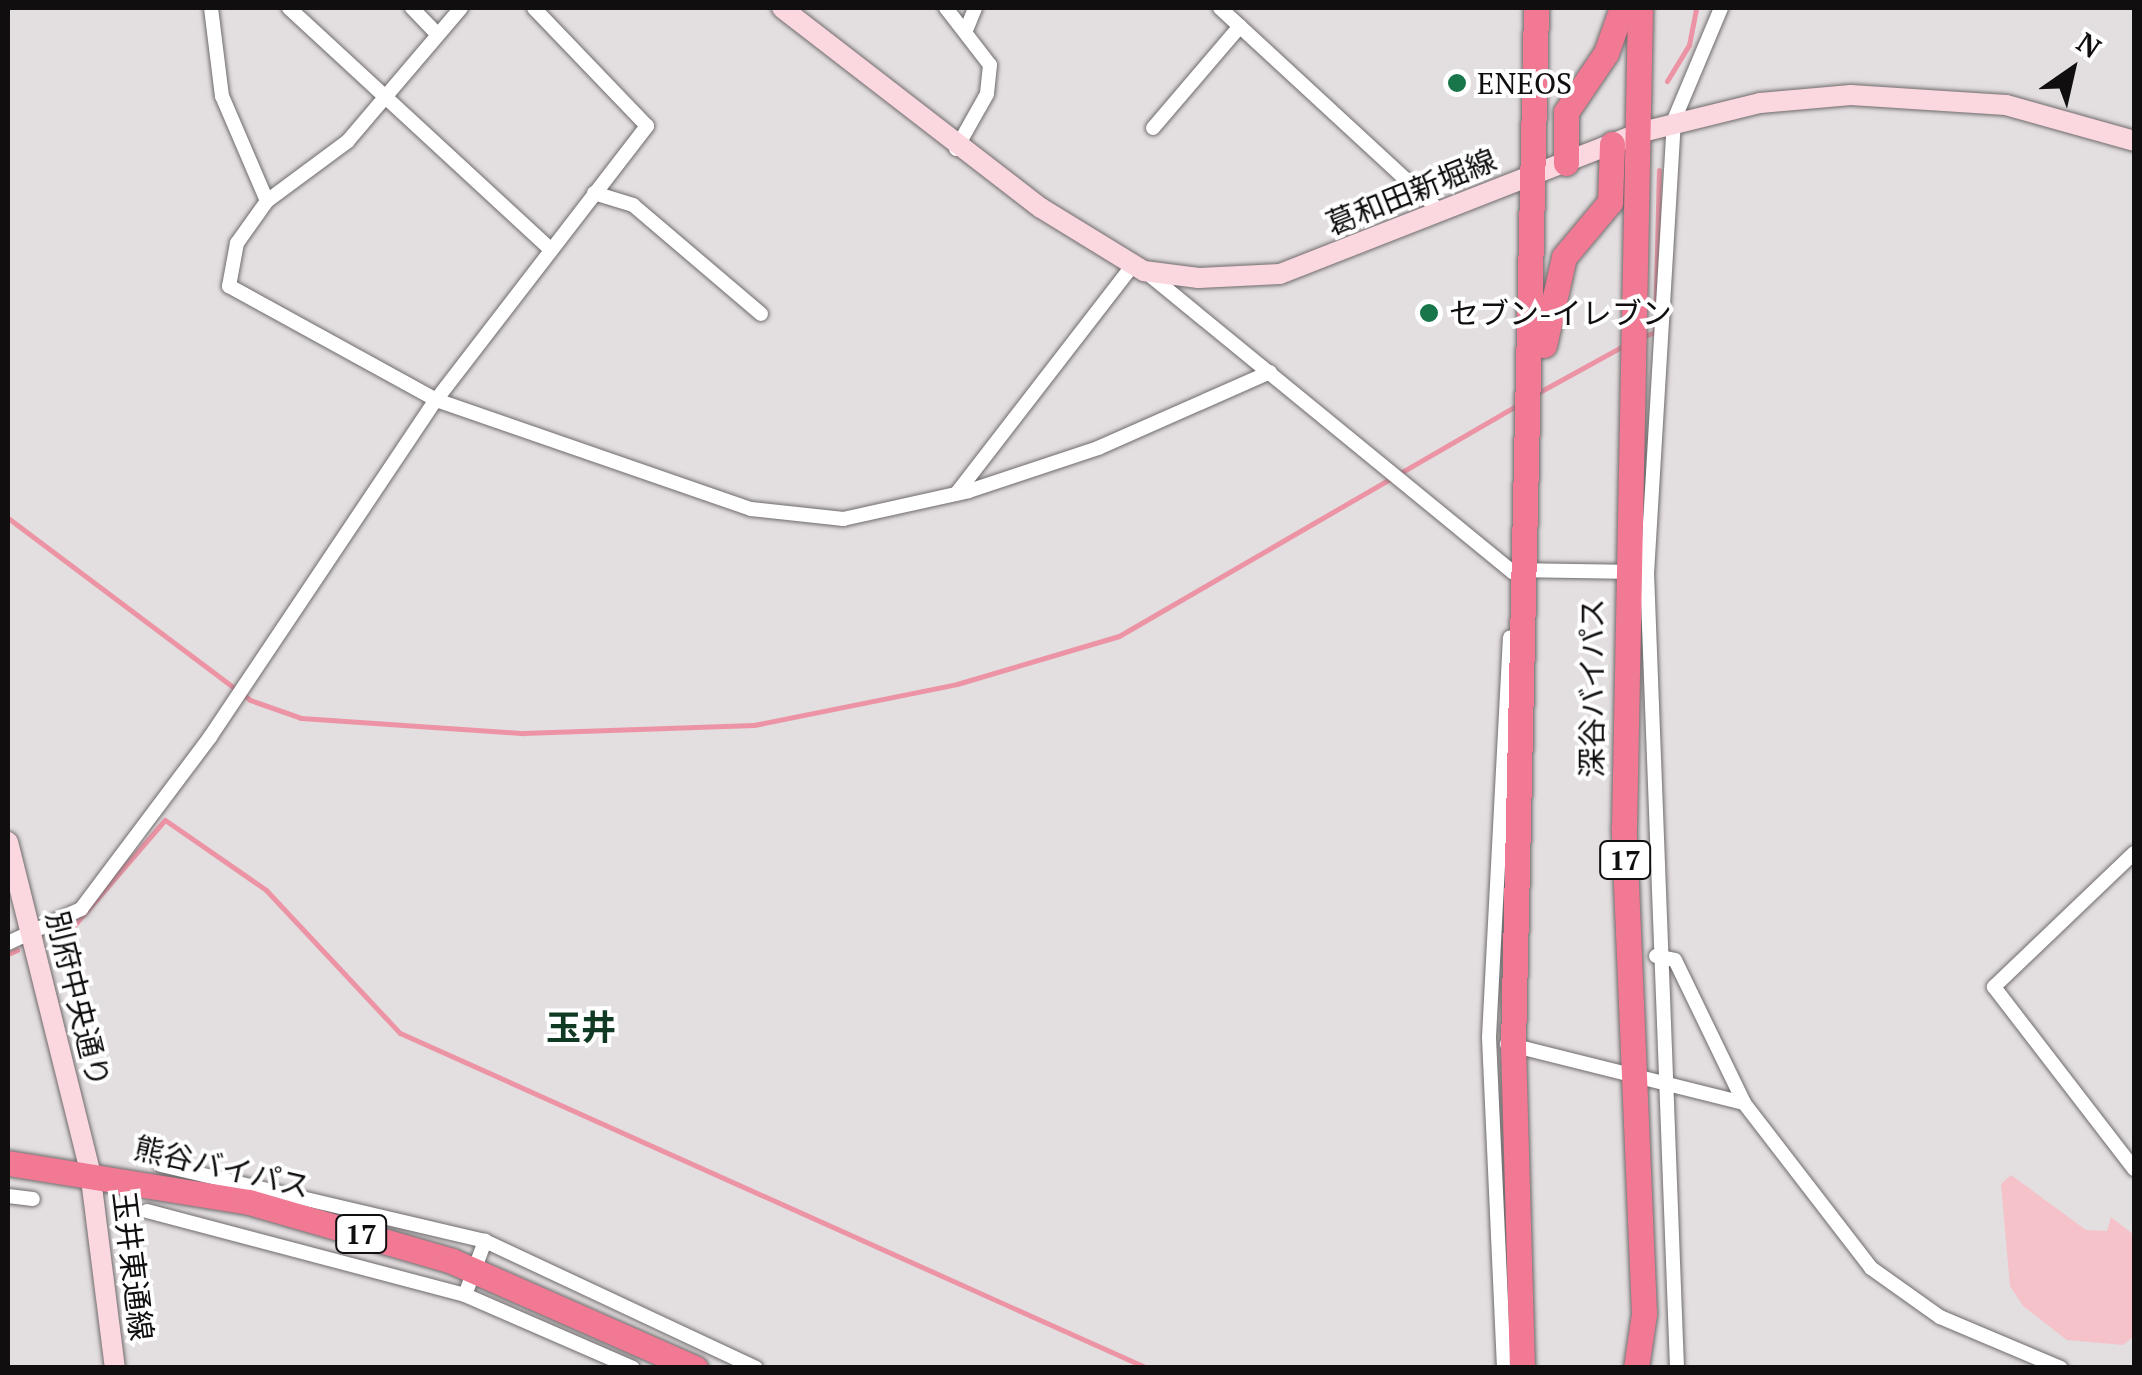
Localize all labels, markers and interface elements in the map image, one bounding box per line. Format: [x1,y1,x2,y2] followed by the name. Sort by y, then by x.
[2022,20,2122,120] north arrow
[2070,23,2108,66] text: N
[1477,65,1572,101] place label: ENEOS
[1446,72,1468,94] marker: ENEOS
[1321,142,1501,242] street label: 葛和田新堀線
[1449,295,1672,331] place label: セブン-イレブン
[1418,302,1440,324] marker: セブン-イレブン
[1574,598,1610,778] street label: 深谷バイパス
[1598,837,1652,883] road number: 17
[39,907,117,1091] street label: 別府中央通り
[546,1006,616,1048] district label: 玉井
[130,1129,314,1205] street label: 熊谷バイパス
[106,1189,160,1343] street label: 玉井東通線
[334,1211,388,1257] road number: 17

